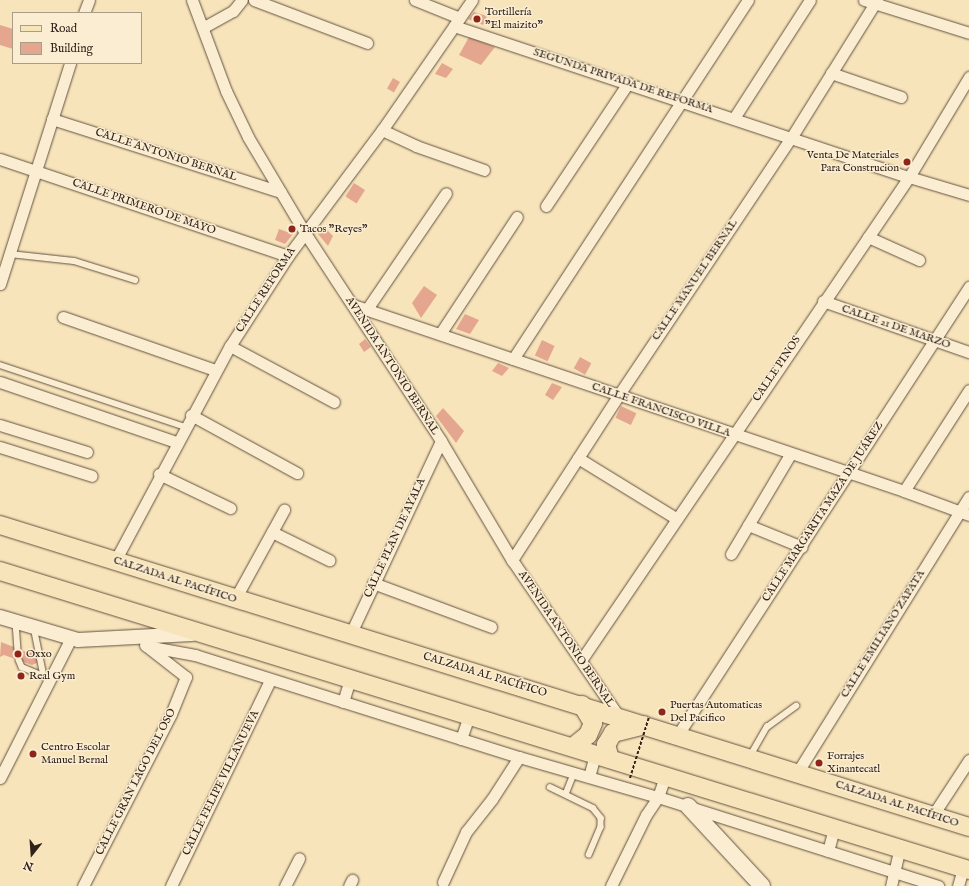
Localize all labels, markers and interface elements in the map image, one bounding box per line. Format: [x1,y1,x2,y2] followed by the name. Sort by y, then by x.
[485,6,543,32] place label: Tortillería "El maizito"
[12,12,142,64] legend
[472,14,482,24] marker: Tortillería "El maizito"
[50,21,77,36] text: Road
[50,41,93,56] text: Building
[532,46,714,116] street label: SEGUNDA PRIVADA DE REFORMA
[93,126,239,184] street label: CALLE ANTONIO BERNAL
[807,149,899,175] place label: Venta De Materiales Para Construcion
[902,157,912,167] marker: Venta De Materiales Para Construcion
[71,176,217,238] street label: CALLE PRIMERO DE MAYO
[650,217,740,343] street label: CALLE MANUEL BERNAL
[300,222,367,236] place label: Tacos "Reyes"
[287,224,297,234] marker: Tacos "Reyes"
[234,245,298,335] street label: CALLE REFORMA
[342,295,442,437] street label: AVENIDA ANTONIO BERNAL
[840,302,952,352] street label: CALLE 21 DE MARZO
[750,334,804,404] street label: CALLE PINOS
[590,380,732,440] street label: CALLE FRANCISCO VILLA
[760,420,886,604] street label: CALLE MARGARITA MAZA DE JUÁREZ
[361,476,429,600] street label: CALLE PLAN DE AYALA
[112,554,238,606] street label: CALZADA AL PACÍFICO
[515,568,617,710] street label: AVENIDA ANTONIO BERNAL
[838,568,928,700] street label: CALLE EMILIANO ZAPATA
[26,647,52,661] place label: Oxxo
[13,649,23,659] marker: Oxxo
[421,650,549,700] street label: CALZADA AL PACÍFICO
[29,669,75,683] place label: Real Gym
[16,671,26,681] marker: Real Gym
[670,699,762,725] place label: Puertas Automaticas Del Pacifico
[93,706,179,858] street label: CALLE GRAN LAGO DEL OSO
[657,707,667,717] marker: Puertas Automaticas Del Pacifico
[180,708,262,858] street label: CALLE FELIPE VILLANUEVA
[41,741,110,767] place label: Centro Escolar Manuel Bernal
[28,749,38,759] marker: Centro Escolar Manuel Bernal
[827,750,880,776] place label: Forrajes Xinantecatl
[814,758,824,768] marker: Forrajes Xinantecatl
[834,778,960,830] street label: CALZADA AL PACÍFICO
[12,834,52,874] north arrow
[22,857,35,874] text: N

